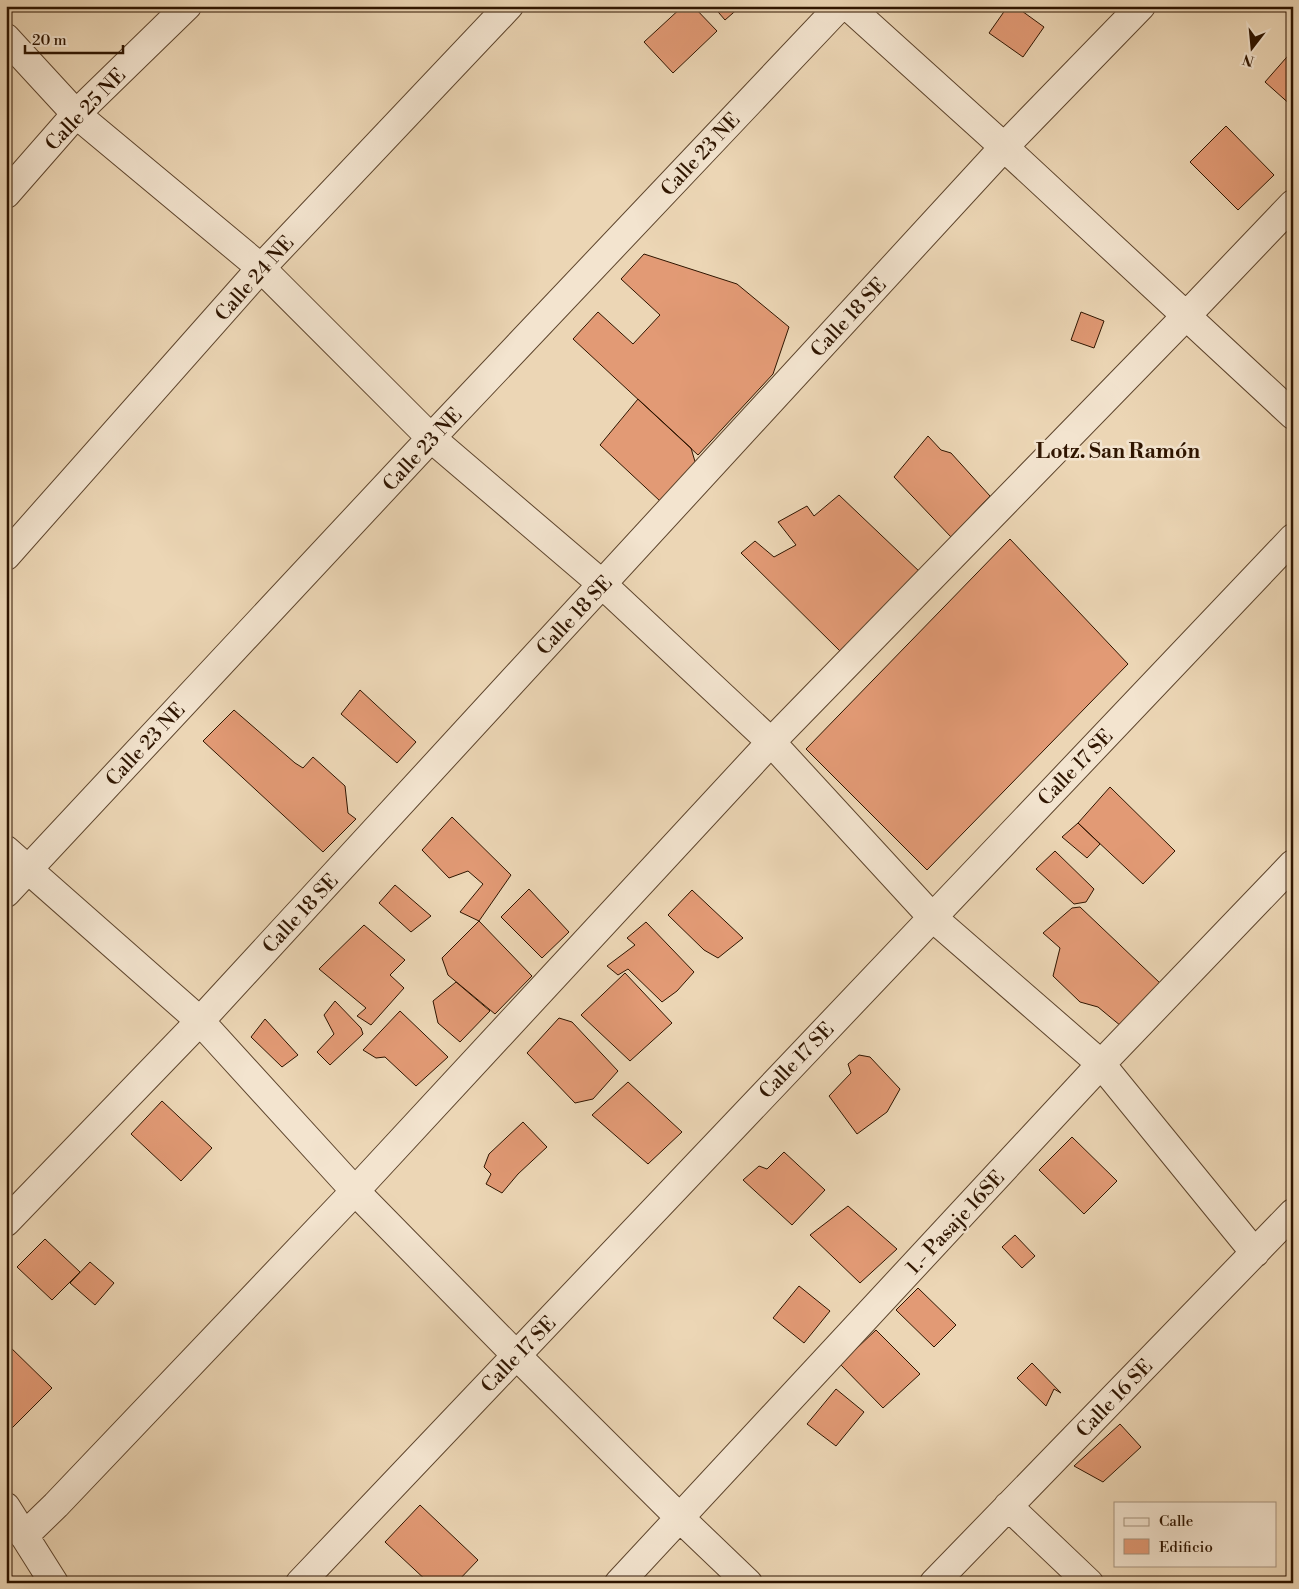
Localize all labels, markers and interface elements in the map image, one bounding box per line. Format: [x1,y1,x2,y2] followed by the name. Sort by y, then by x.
[25,22,122,54] scale bar
[1226,22,1276,72] north arrow
[32,31,67,50] text: 20 m
[1241,49,1256,70] text: N
[41,64,132,157] street label: Calle 25 NE
[656,108,746,202] street label: Calle 23 NE
[210,231,300,327] street label: Calle 24 NE
[806,273,892,363] street label: Calle 18 SE
[378,403,468,497] street label: Calle 23 NE
[1036,439,1200,465] district label: Lotz. San Ramón
[532,571,618,661] street label: Calle 18 SE
[101,698,191,792] street label: Calle 23 NE
[1033,724,1119,812] street label: Calle 17 SE
[258,869,344,959] street label: Calle 18 SE
[754,1017,840,1105] street label: Calle 17 SE
[902,1166,1011,1280] street label: 1.- Pasaje 16SE
[476,1311,562,1399] street label: Calle 17 SE
[1072,1355,1159,1443] street label: Calle 16 SE
[1114,1502,1276,1566] legend
[1159,1512,1193,1531] text: Calle
[1159,1538,1213,1557] text: Edificio

